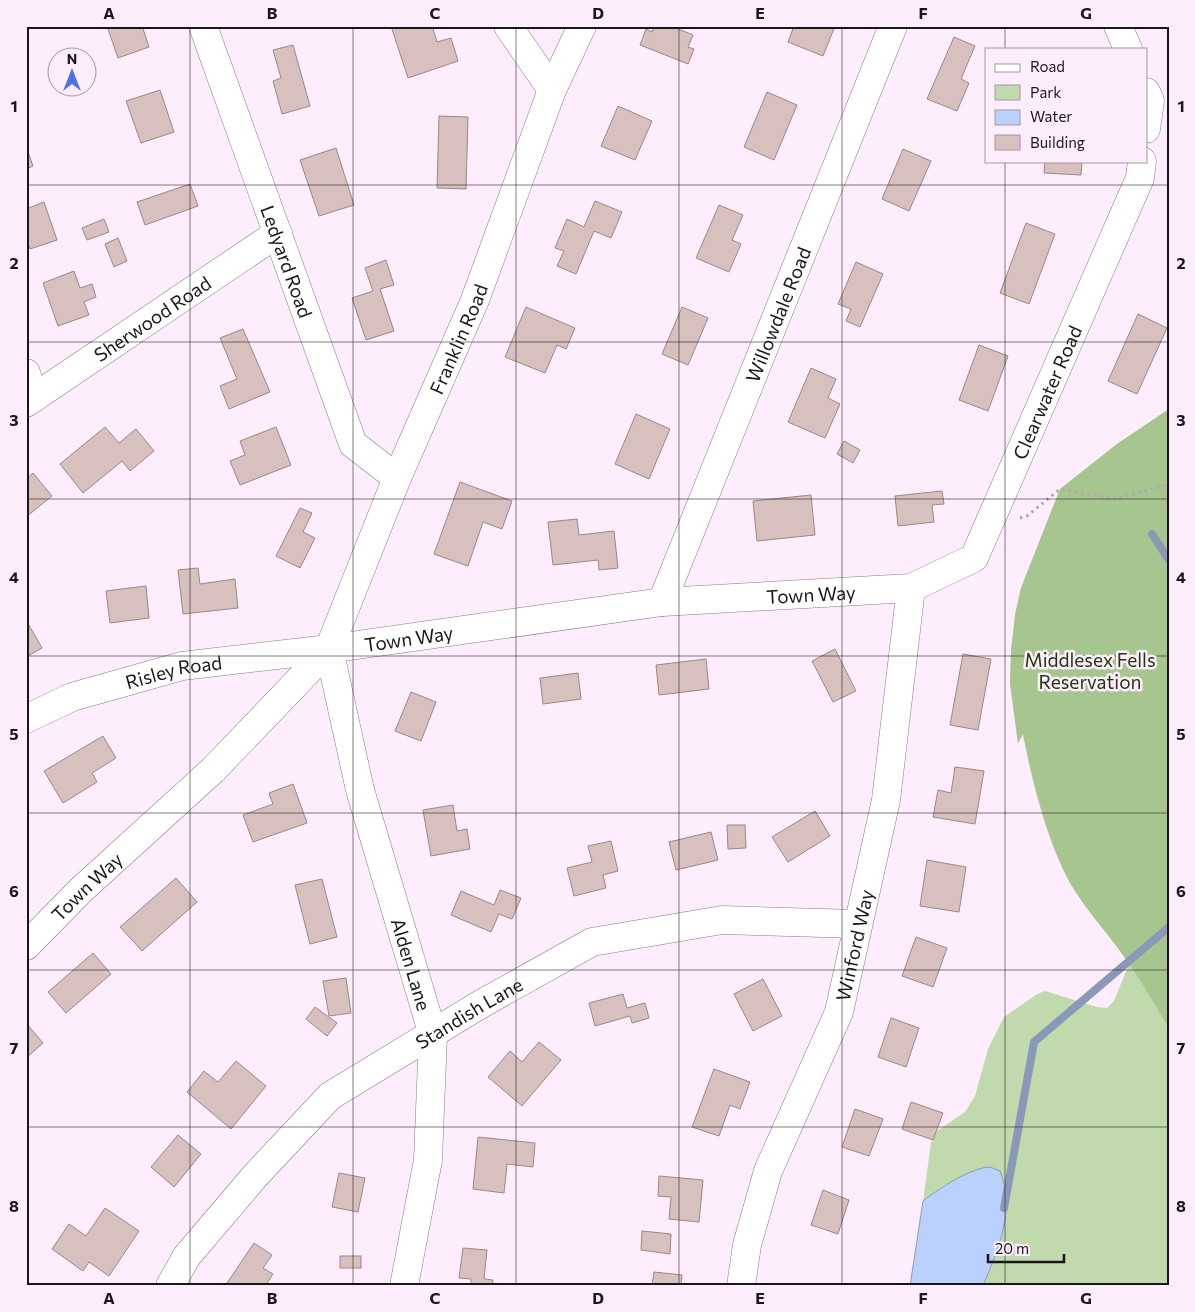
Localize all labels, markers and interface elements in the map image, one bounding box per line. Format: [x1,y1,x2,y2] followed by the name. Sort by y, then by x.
[103,3,115,22] text: A
[267,3,278,22] text: B
[430,3,441,22] text: C
[592,3,604,22] text: D
[755,3,765,22] text: E
[918,3,928,22] text: F
[1080,3,1092,22] text: G
[48,48,98,98] north arrow
[985,48,1148,162] legend
[67,50,77,67] text: N
[1030,57,1065,75] text: Road
[1030,83,1061,101] text: Park
[10,96,18,115] text: 1
[1177,96,1185,115] text: 1
[1030,107,1072,125] text: Water
[1030,133,1085,151] text: Building
[257,202,318,321] street label: Ledyard Road
[740,243,815,385] street label: Willowdale Road
[9,253,19,272] text: 2
[1176,253,1186,272] text: 2
[89,270,215,366] street label: Sherwood Road
[424,281,491,397] street label: Franklin Road
[1007,322,1086,463] street label: Clearwater Road
[9,410,19,429] text: 3
[1176,410,1186,429] text: 3
[9,567,19,586] text: 4
[1176,567,1186,586] text: 4
[766,580,856,608] street label: Town Way
[363,620,455,655] street label: Town Way
[1024,648,1156,693] park label: Middlesex Fells Reservation
[122,650,223,693] street label: Risley Road
[9,724,19,743] text: 5
[1176,724,1186,743] text: 5
[46,847,127,925] street label: Town Way
[9,881,19,900] text: 6
[1176,881,1186,900] text: 6
[830,887,877,1003] street label: Winford Way
[387,915,436,1013] street label: Alden Lane
[411,972,526,1053] street label: Standish Lane
[10,1038,19,1057] text: 7
[1177,1038,1186,1057] text: 7
[9,1196,19,1215] text: 8
[1176,1196,1186,1215] text: 8
[988,1232,1064,1264] scale bar
[995,1239,1029,1257] text: 20 m
[103,1288,115,1307] text: A
[267,1288,278,1307] text: B
[430,1288,441,1307] text: C
[592,1288,604,1307] text: D
[755,1288,765,1307] text: E
[918,1288,928,1307] text: F
[1080,1288,1092,1307] text: G

